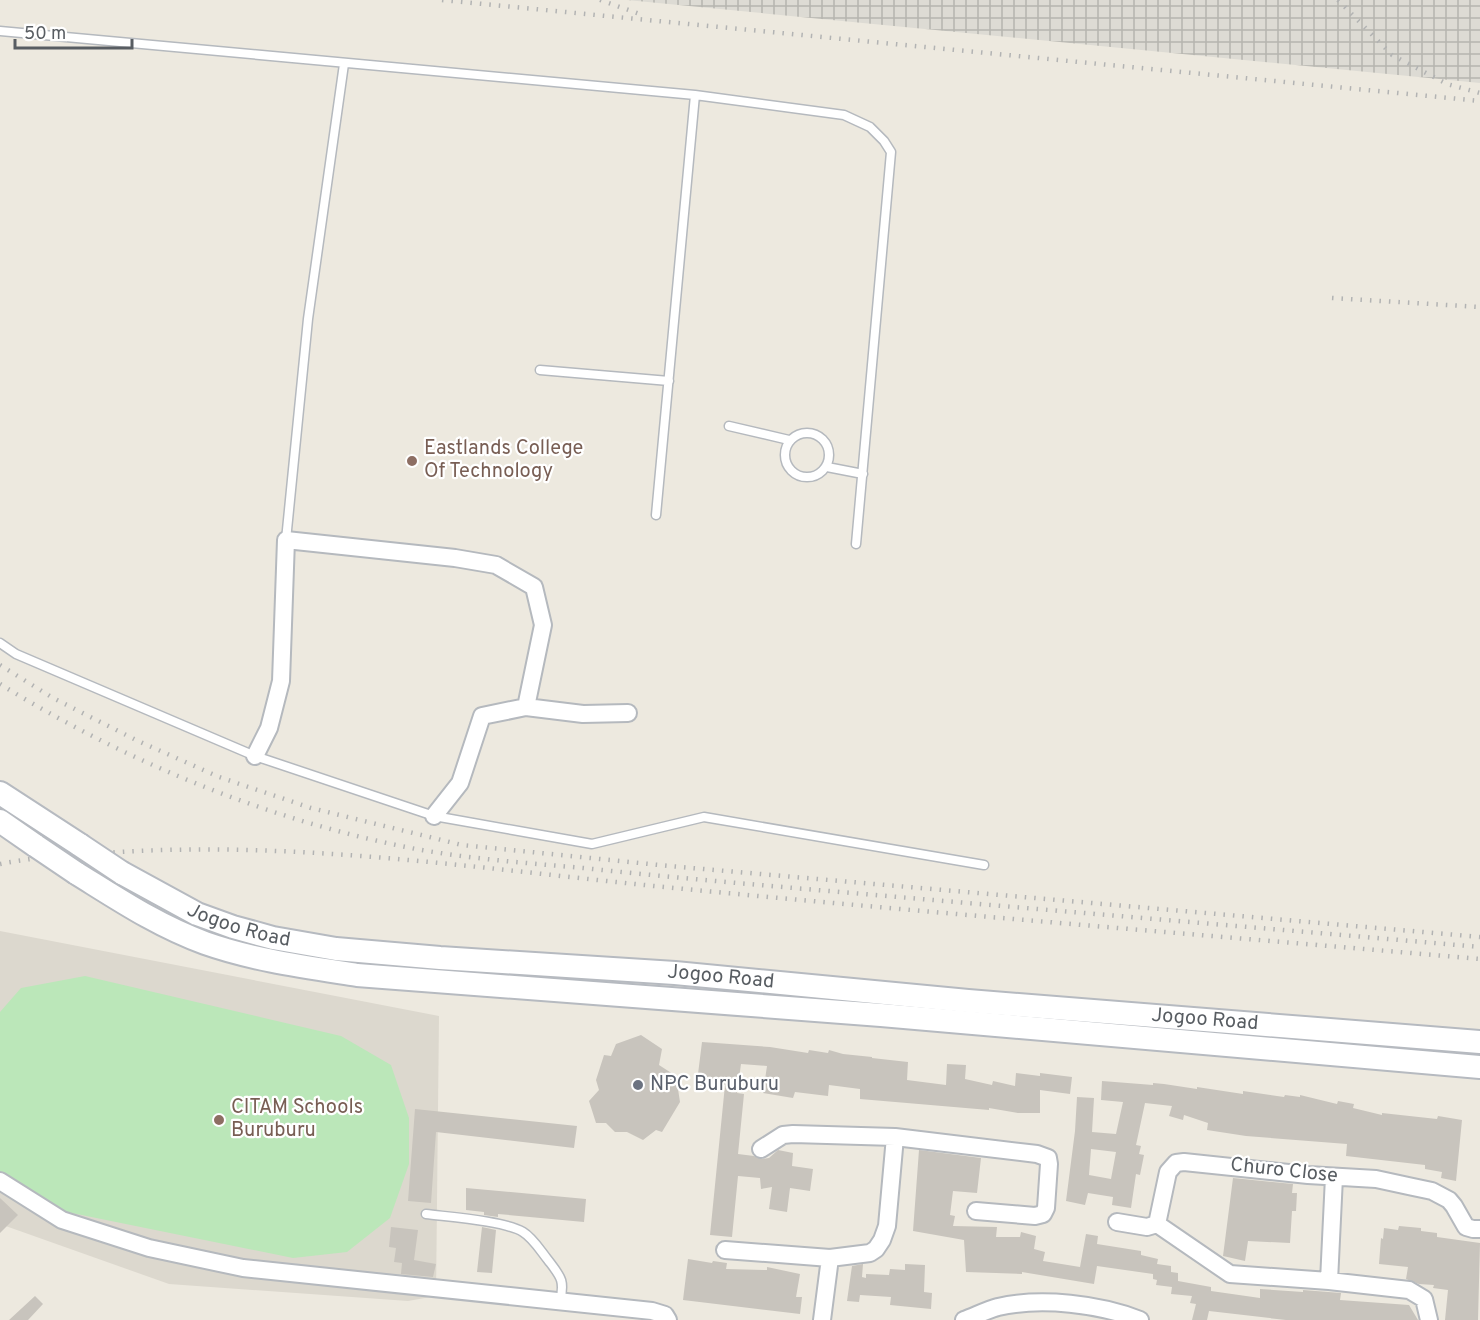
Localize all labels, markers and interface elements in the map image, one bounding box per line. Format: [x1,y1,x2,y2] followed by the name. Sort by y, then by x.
[15,12,132,50] scale bar
[24,23,66,46] text: 50 m
[424,436,583,485] place label: Eastlands College Of Technology
[405,454,419,468] marker: Eastlands College Of Technology
[182,898,292,954] street label: Jogoo Road
[666,960,775,995] street label: Jogoo Road
[1150,1003,1259,1037] street label: Jogoo Road
[650,1072,779,1098] place label: NPC Buruburu
[631,1078,645,1092] marker: NPC Buruburu
[231,1095,363,1144] place label: CITAM Schools Buruburu
[212,1113,226,1127] marker: CITAM Schools Buruburu
[1229,1152,1339,1190] street label: Churo Close

